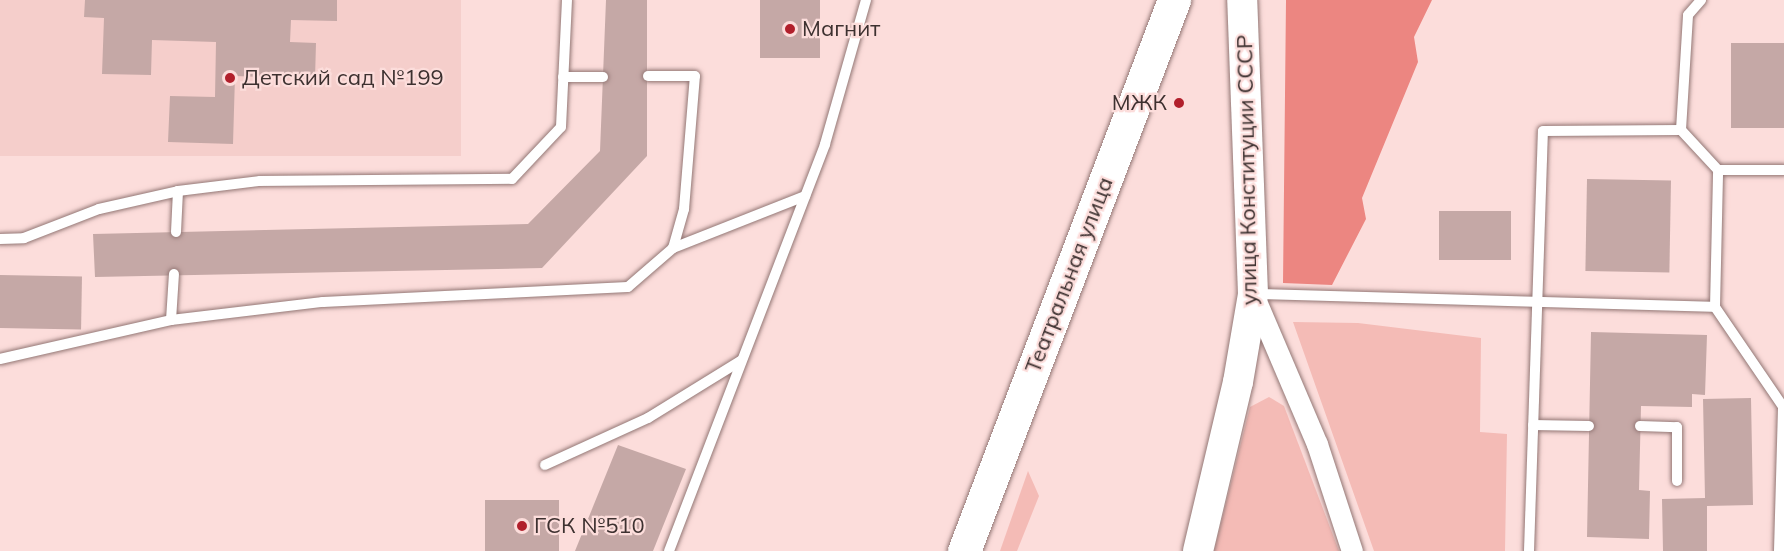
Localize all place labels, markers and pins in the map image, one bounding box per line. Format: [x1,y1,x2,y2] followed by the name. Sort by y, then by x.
[802,16,880,42] place label: Магнит
[783,22,797,36] marker: Магнит
[242,65,444,91] place label: Детский сад №199
[223,71,237,85] marker: Детский сад №199
[1112,90,1167,116] place label: МЖК
[1172,96,1186,110] marker: МЖК
[534,513,645,539] place label: ГСК №510
[515,519,529,533] marker: ГСК №510

